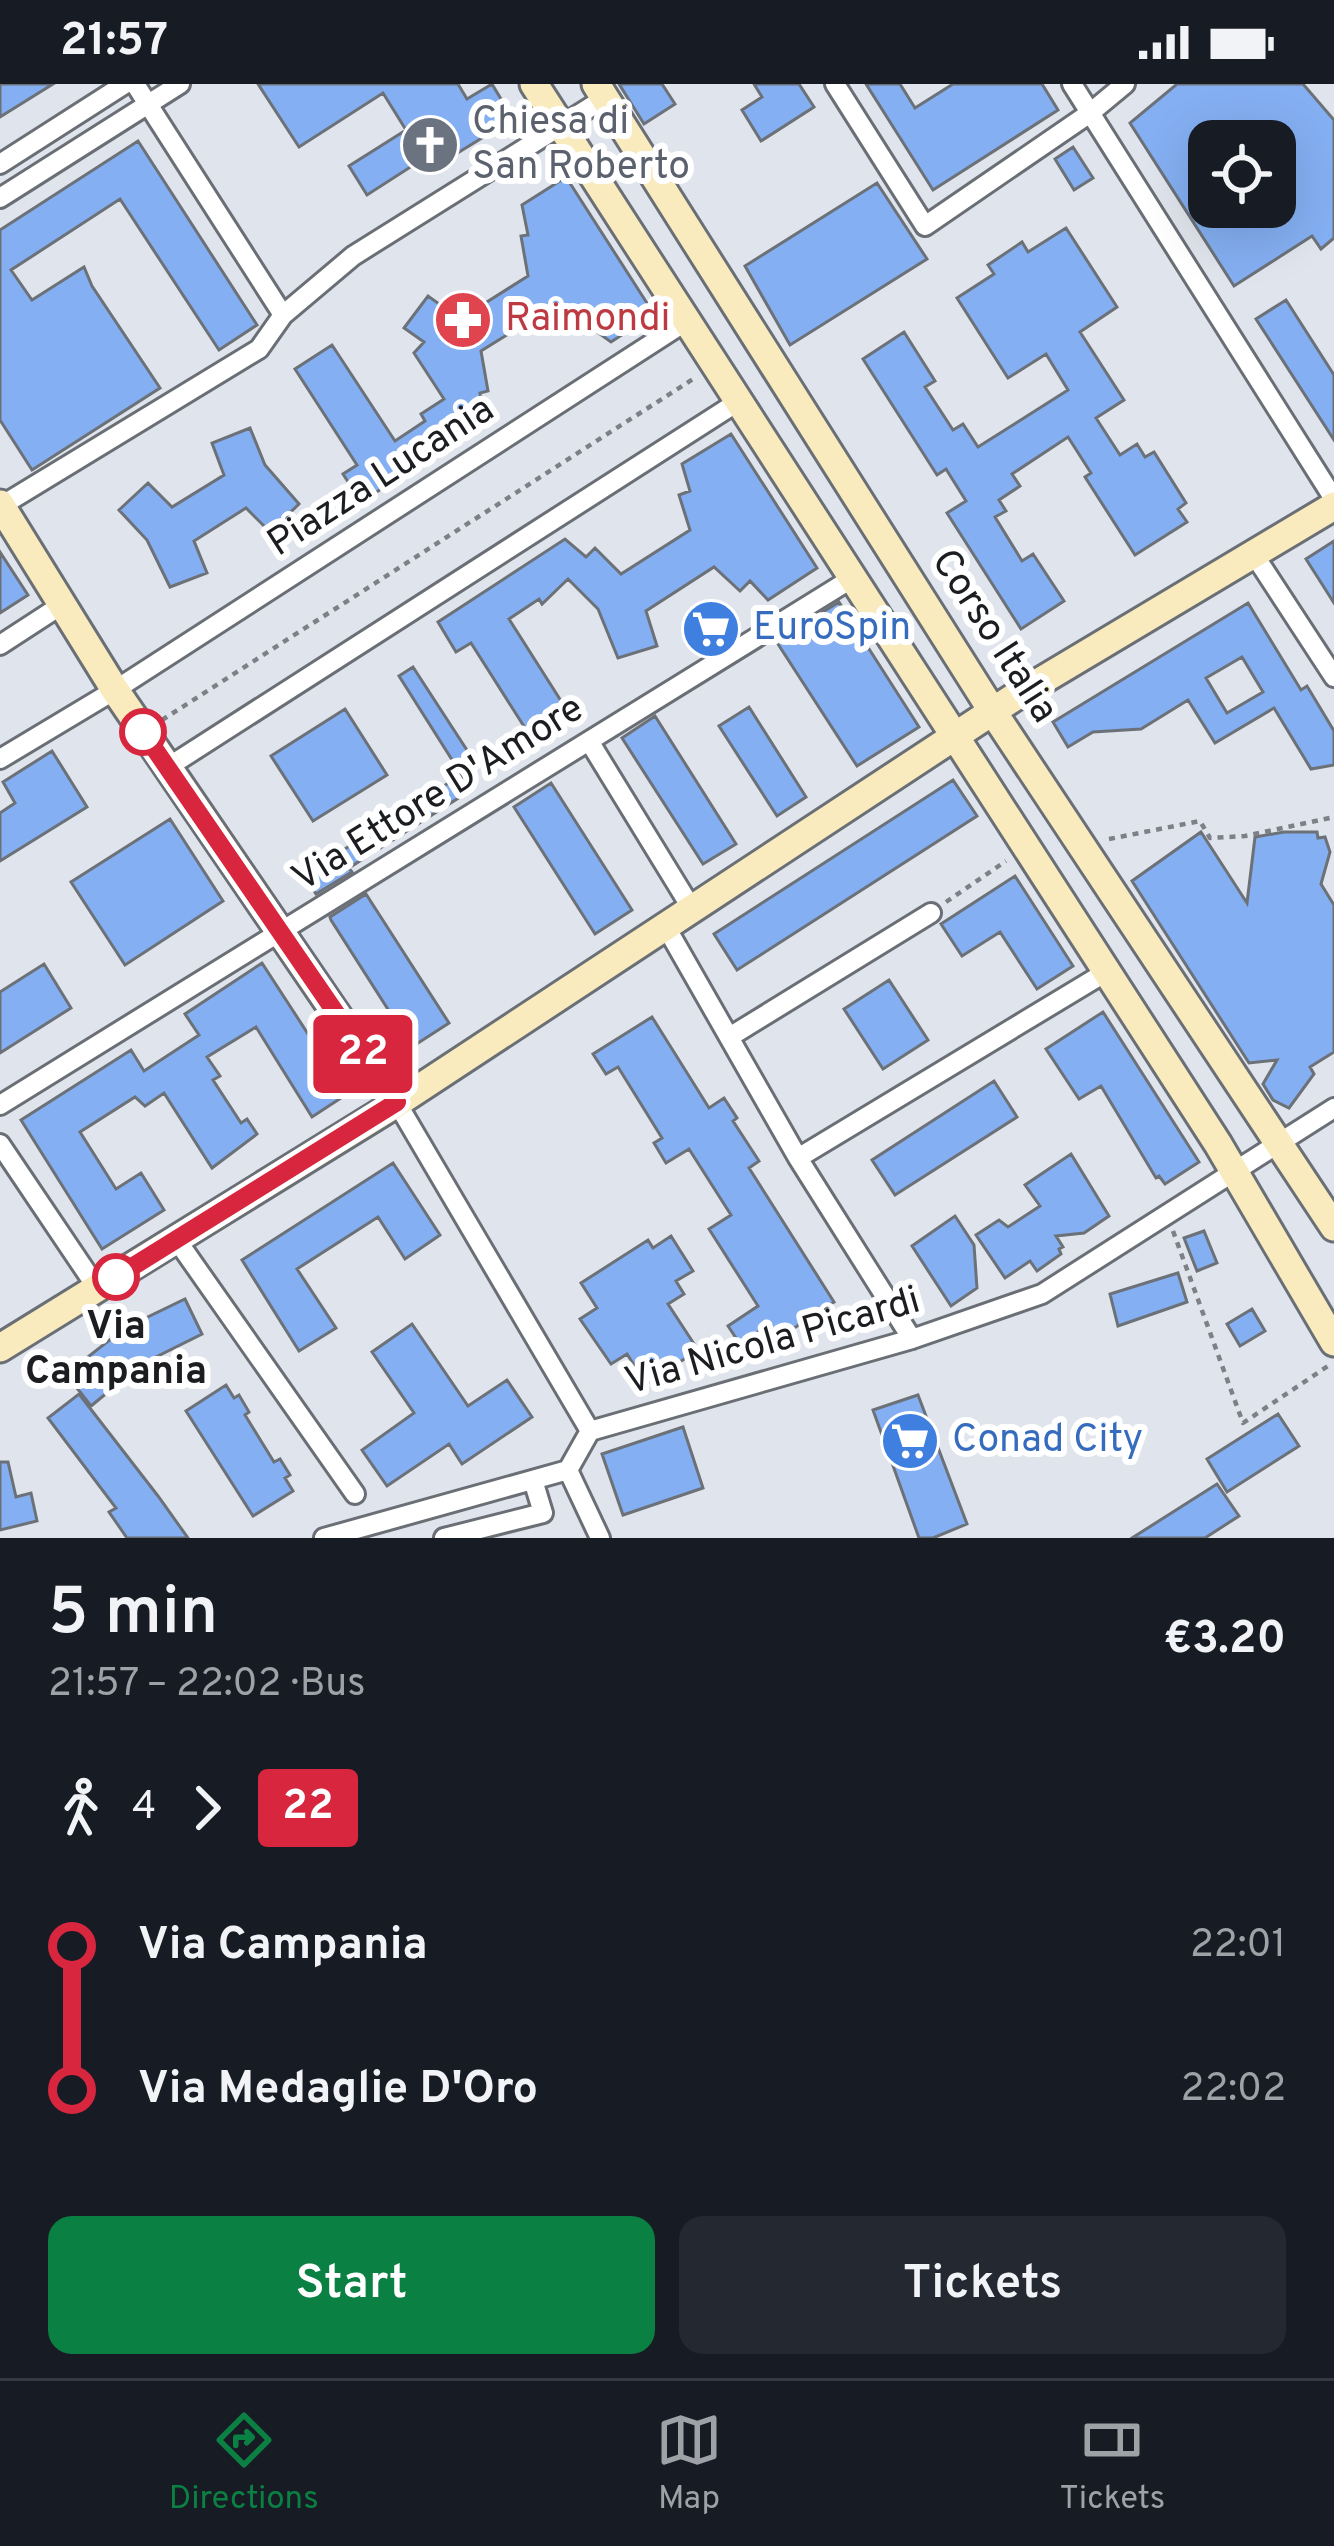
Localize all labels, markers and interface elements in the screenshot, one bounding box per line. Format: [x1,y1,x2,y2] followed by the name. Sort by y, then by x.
[60,14,168,71] text: 21:57
[472,99,690,193] place label: Chiesa di San Roberto
[399,114,461,176] church icon: Chiesa di San Roberto
[1188,120,1296,228] map controls
[1188,120,1296,228] button: locate
[432,289,494,351] pharmacy icon: Raimondi
[505,296,671,345] place label: Raimondi
[260,387,504,569] street label: Piazza Lucania
[919,541,1067,733] street label: Corso Italia
[680,598,742,660] supermarket icon: EuroSpin
[753,605,911,654] place label: EuroSpin
[284,686,594,904] street label: Via Ettore D'Amore
[121,710,165,754] unlabelled marker
[309,1015,417,1093] line badge: 22
[337,1027,389,1080] text: 22
[94,1255,138,1299] marker: Via Campania
[620,1277,926,1409] street label: Via Nicola Picardi
[25,1304,207,1398] place label: Via Campania
[879,1410,941,1472] supermarket icon: Conad City
[952,1417,1143,1466] place label: Conad City
[48,1574,218,1657] text: 5 min
[1163,1612,1286,1669] text: €3.20
[48,1661,366,1710] text: 21:57 – 22:02 · Bus
[48,1775,114,1841] icon: walk
[174,1775,240,1841] icon: forward
[282,1781,334,1834] text: 22
[132,1784,156,1833] text: 4
[138,1918,427,1975] text: Via Campania
[1190,1922,1286,1971] text: 22:01
[138,2062,538,2119] text: Via Medaglie D'Oro
[1181,2066,1286,2115] text: 22:02
[48,2216,655,2354] button: Start
[679,2216,1286,2354] button: Tickets
[169,2407,319,2521] tab: Directions
[656,2407,722,2521] tab: Map
[1060,2407,1165,2521] tab: Tickets

